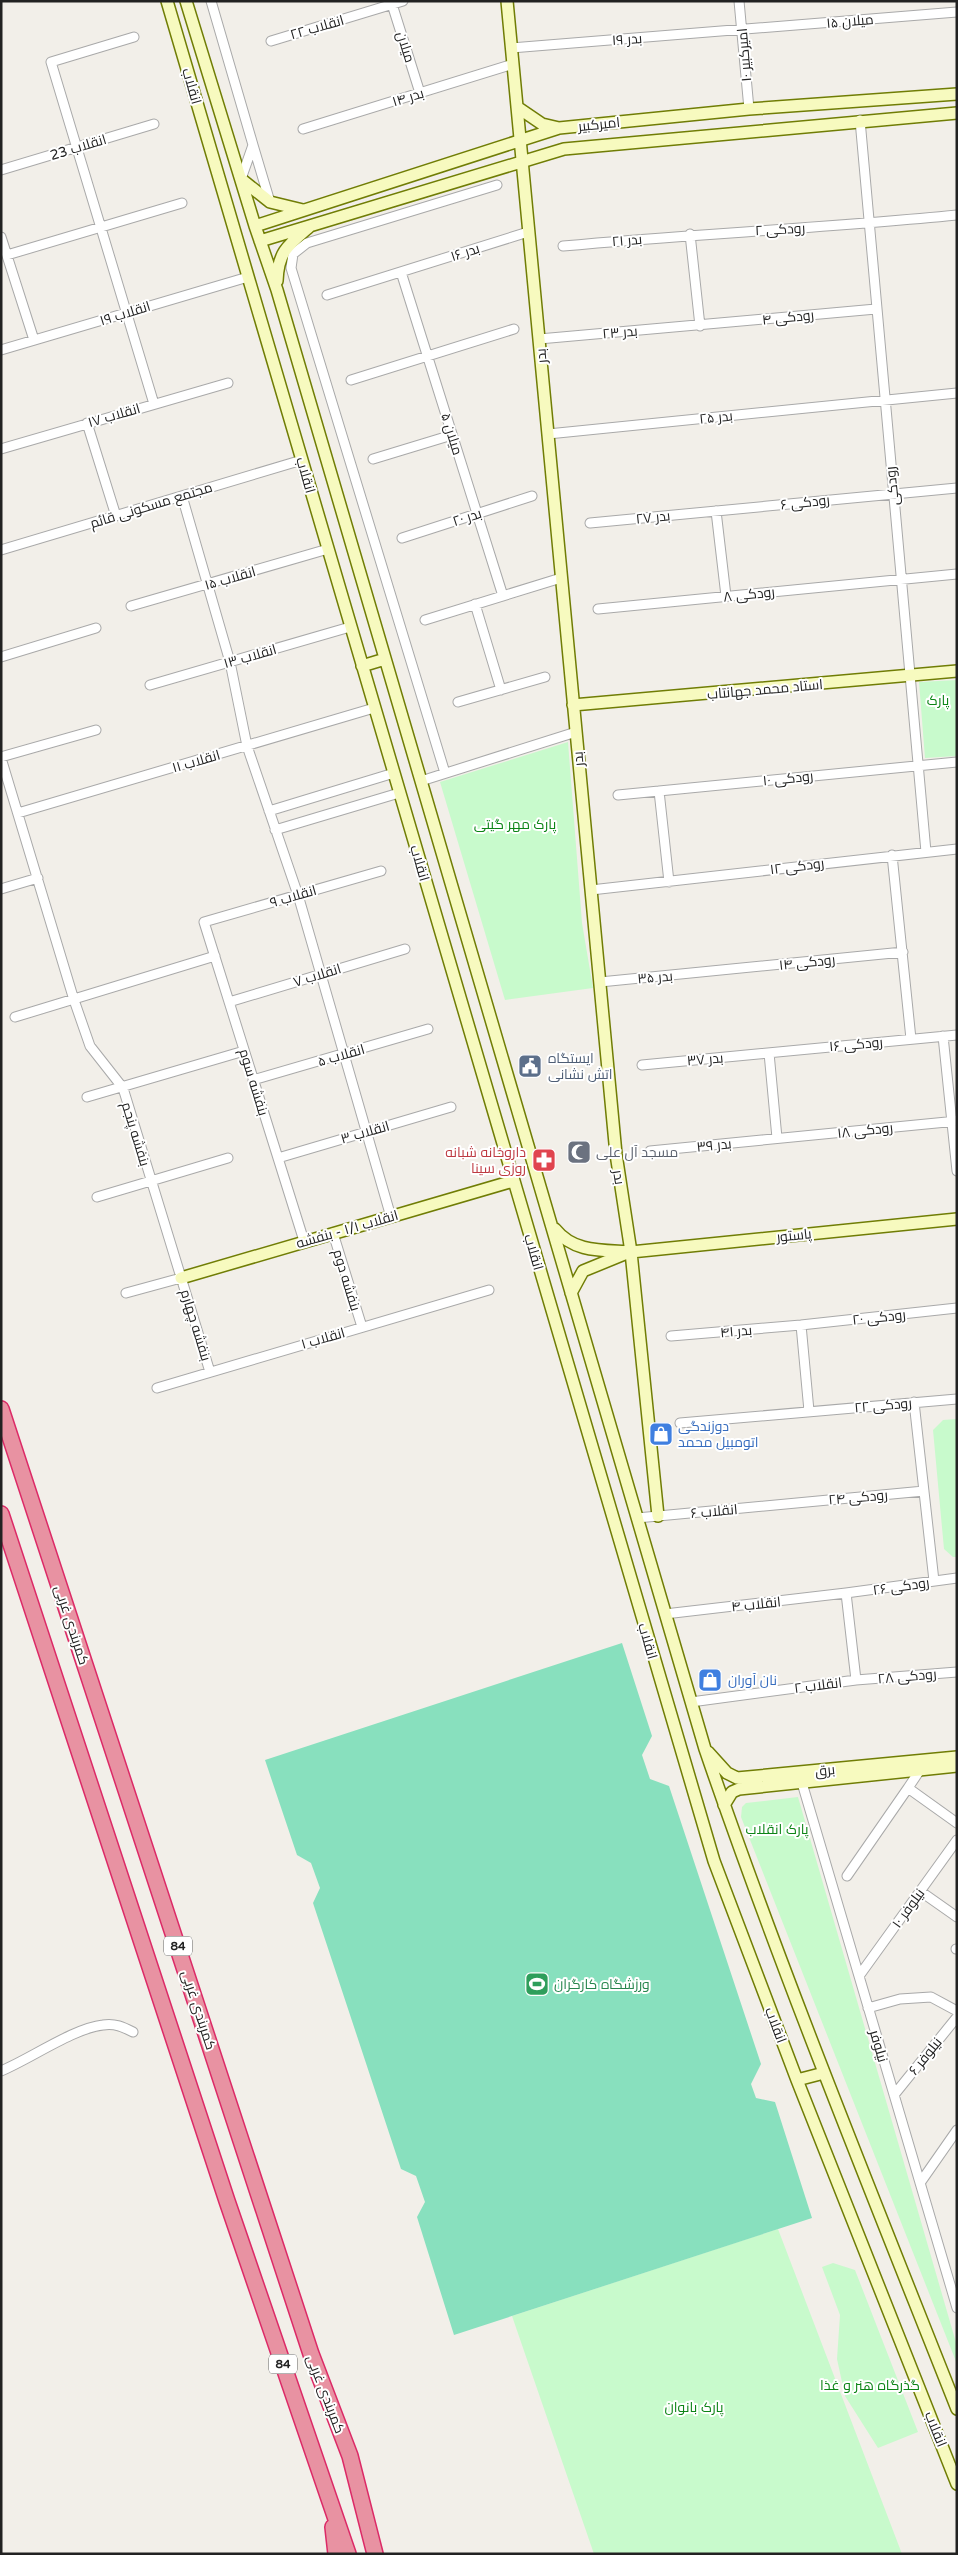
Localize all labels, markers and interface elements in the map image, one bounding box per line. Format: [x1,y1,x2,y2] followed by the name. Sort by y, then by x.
[826,11,874,32] street label: میلان ۱۵
[288,12,346,43] street label: انقلاب ۲۲
[734,27,755,82] street label: امیرکبیر ۱۰
[393,29,418,65] street label: میلان
[611,30,643,49] street label: بدر ۱۹
[178,66,205,106] street label: انقلاب
[390,85,426,110] street label: بدر ۱۴
[576,114,621,135] street label: امیرکبیر
[48,131,108,164] street label: انقلاب 23
[754,220,806,239] street label: رودکی ۲
[611,231,643,250] street label: بدر ۲۱
[448,240,482,265] street label: بدر ۱۶
[98,298,153,329] street label: انقلاب ۱۹
[761,306,815,329] street label: رودکی ۴
[602,322,638,343] street label: بدر ۲۳
[532,348,551,365] street label: بدر
[86,400,142,431] street label: انقلاب ۱۷
[698,407,734,428] street label: بدر ۲۵
[437,411,466,457] street label: میلان ۵
[292,455,319,495] street label: انقلاب
[882,466,903,506] street label: رودکی
[88,479,215,533] street label: مجتمع مسکونی قائم
[780,491,831,514] street label: رودکی ۶
[451,505,484,530] street label: بدر ۲۰
[635,507,671,528] street label: بدر ۲۷
[203,563,258,594] street label: انقلاب ۱۵
[723,583,776,606] street label: رودکی ۸
[222,641,279,672] street label: انقلاب ۱۳
[706,676,824,703] street label: استاد محمد جهانتاب
[927,692,950,710] park label: پارک
[170,747,222,776] street label: انقلاب ۱۱
[569,751,588,768] street label: بدر
[762,767,814,790] street label: رودکی ۱۰
[474,816,556,834] park label: پارک مهر گیتی
[406,843,433,883] street label: انقلاب
[769,855,825,878] street label: رودکی ۱۲
[268,882,318,911] street label: انقلاب ۹
[778,951,836,974] street label: رودکی ۱۴
[291,960,343,991] street label: انقلاب ۷
[637,967,674,988] street label: بدر ۳۵
[828,1034,884,1055] street label: رودکی ۱۶
[316,1041,367,1070] street label: انقلاب ۵
[234,1047,272,1118] street label: بنفشه سوم
[686,1049,724,1070] street label: بدر ۳۷
[548,1050,613,1083] place label: ایستگاه اتش نشانی
[517,1053,543,1079] public building icon: ایستگاه اتش نشانی
[117,1100,153,1169] street label: بنفشه پنجم
[339,1117,392,1148] street label: انقلاب ۳
[836,1119,894,1142] street label: رودکی ۱۸
[696,1135,732,1156] street label: بدر ۳۹
[566,1139,592,1165] mosque icon: مسجد آل علی
[445,1144,526,1177] place label: داروخانه شبانه روزی سینا
[596,1144,678,1161] place label: مسجد آل علی
[531,1147,557,1173] pharmacy icon: داروخانه شبانه روزی سینا
[609,1167,628,1186] street label: بدر
[294,1207,400,1252] street label: انقلاب ۱/۱ - بنفشه
[775,1225,813,1247] street label: پاستور
[520,1232,547,1272] street label: انقلاب
[328,1247,364,1313] street label: بنفشه دوم
[176,1287,214,1363] street label: بنفشه چهارم
[851,1306,907,1329] street label: رودکی ۲۰
[719,1322,753,1341] street label: بدر ۴۱
[299,1324,347,1353] street label: انقلاب ۱
[854,1395,912,1416] street label: رودکی ۲۲
[678,1418,759,1451] place label: دوزندگی اتومبیل محمد
[648,1421,674,1447] shop icon: دوزندگی اتومبیل محمد
[828,1486,888,1509] street label: رودکی ۲۴
[690,1501,738,1522] street label: انقلاب ۶
[872,1574,930,1599] street label: رودکی ۲۶
[51,1583,92,1667] street label: کمربندی غربی
[730,1593,782,1616] street label: انقلاب ۴
[634,1621,661,1661] street label: انقلاب
[877,1665,937,1688] street label: رودکی ۲۸
[697,1667,723,1693] shop icon: نان آوران
[728,1672,777,1689] place label: نان آوران
[793,1674,843,1697] street label: انقلاب ۲
[814,1761,836,1780] street label: برق
[745,1821,809,1839] park label: پارک انقلاب
[888,1885,928,1931] street label: نیلوفر ۱۰
[164,1936,192,1955] road number: 84
[178,1968,219,2052] street label: کمربندی غربی
[524,1971,550,1997] sports icon: ورزشگاه کارگران
[554,1976,650,1993] place label: ورزشگاه کارگران
[761,2005,790,2045] street label: انقلاب
[866,2027,891,2064] street label: نیلوفر
[905,2034,946,2078] street label: نیلوفر ۶
[303,2353,348,2436] street label: کمربندی غربی
[269,2354,297,2374] road number: 84
[820,2377,920,2394] park label: گذرگاه هنر و غذا
[665,2399,724,2417] park label: پارک بانوان
[921,2409,950,2449] street label: انقلاب

